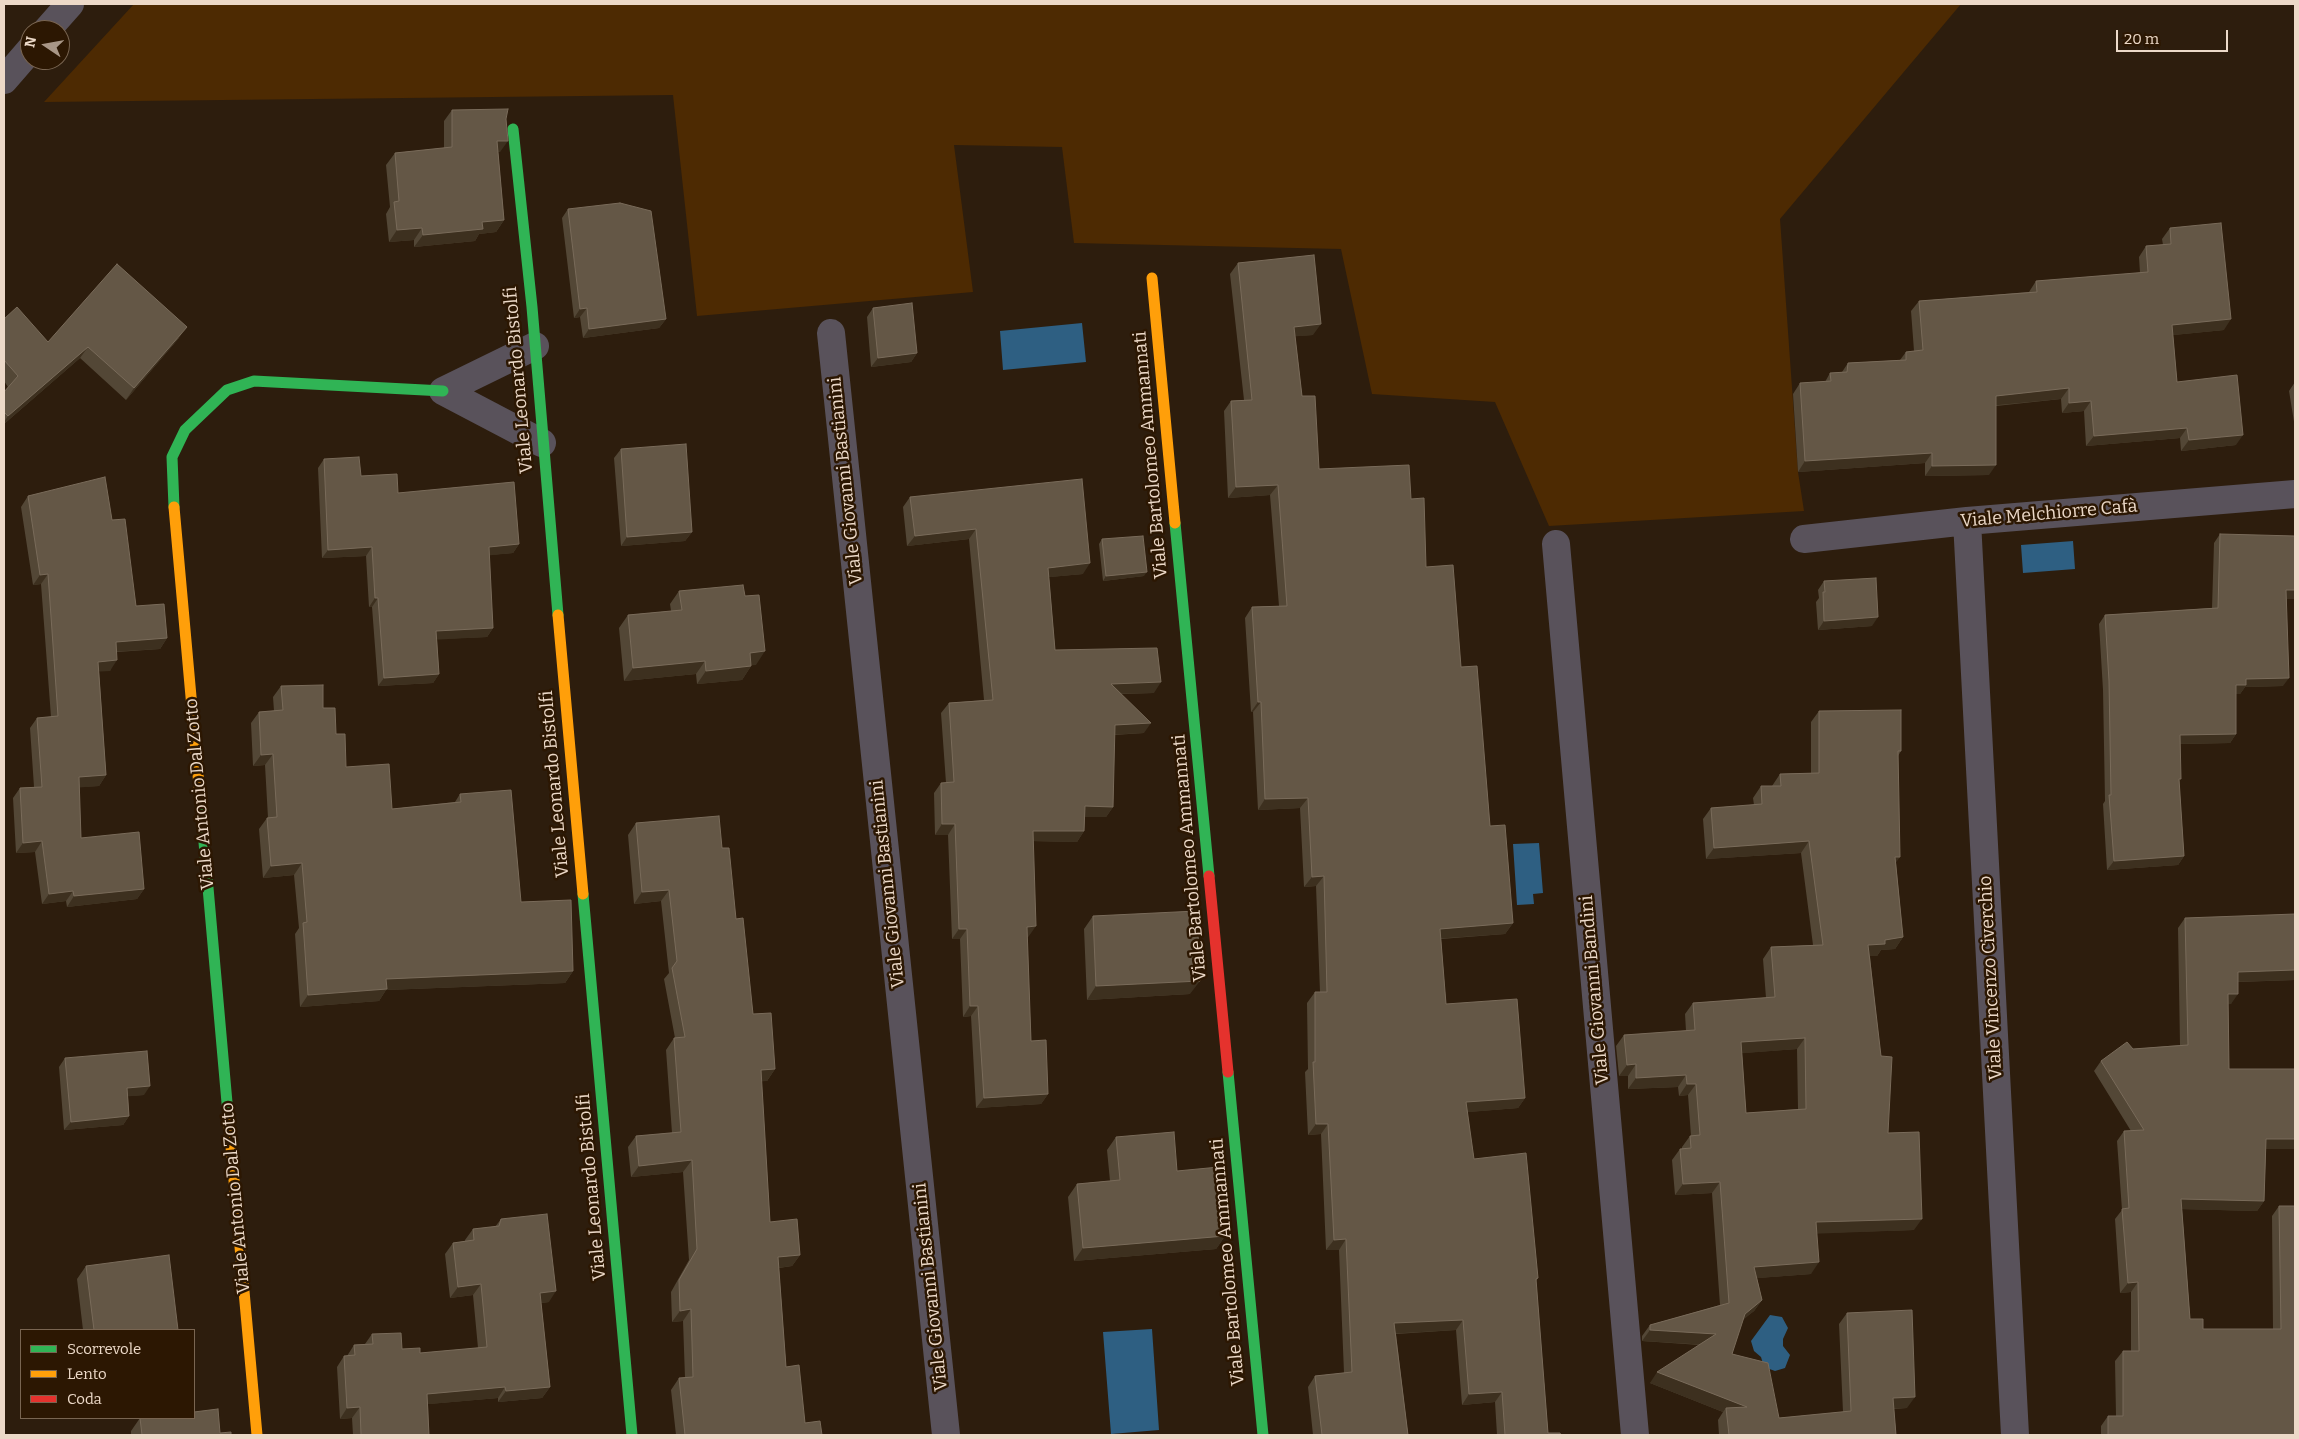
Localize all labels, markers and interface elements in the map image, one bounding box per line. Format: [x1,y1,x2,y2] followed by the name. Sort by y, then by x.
[20,20,70,70] north arrow
[2119,20,2232,52] scale bar
[2124,30,2159,48] text: 20 m
[21,35,40,49] text: N
[500,286,538,474] street label: Viale Leonardo Bistolfi
[1129,330,1173,580] street label: Viale Bartolomeo Ammannati
[824,376,868,586] street label: Viale Giovanni Bastianini
[1960,496,2138,532] street label: Viale Melchiorre Cafà
[536,690,574,878] street label: Viale Leonardo Bistolfi
[181,697,219,891] street label: Viale Antonio Dal Zotto
[1168,733,1212,983] street label: Viale Bartolomeo Ammannati
[866,779,910,989] street label: Viale Giovanni Bastianini
[1975,875,2007,1081] street label: Viale Vincenzo Civerchio
[1576,894,1614,1086] street label: Viale Giovanni Bandini
[573,1093,611,1281] street label: Viale Leonardo Bistolfi
[217,1101,255,1295] street label: Viale Antonio Dal Zotto
[1206,1137,1250,1387] street label: Viale Bartolomeo Ammannati
[909,1182,953,1392] street label: Viale Giovanni Bastianini
[20,1329,195,1419] legend
[67,1340,141,1358] text: Scorrevole
[67,1365,107,1383] text: Lento
[67,1390,102,1408] text: Coda

